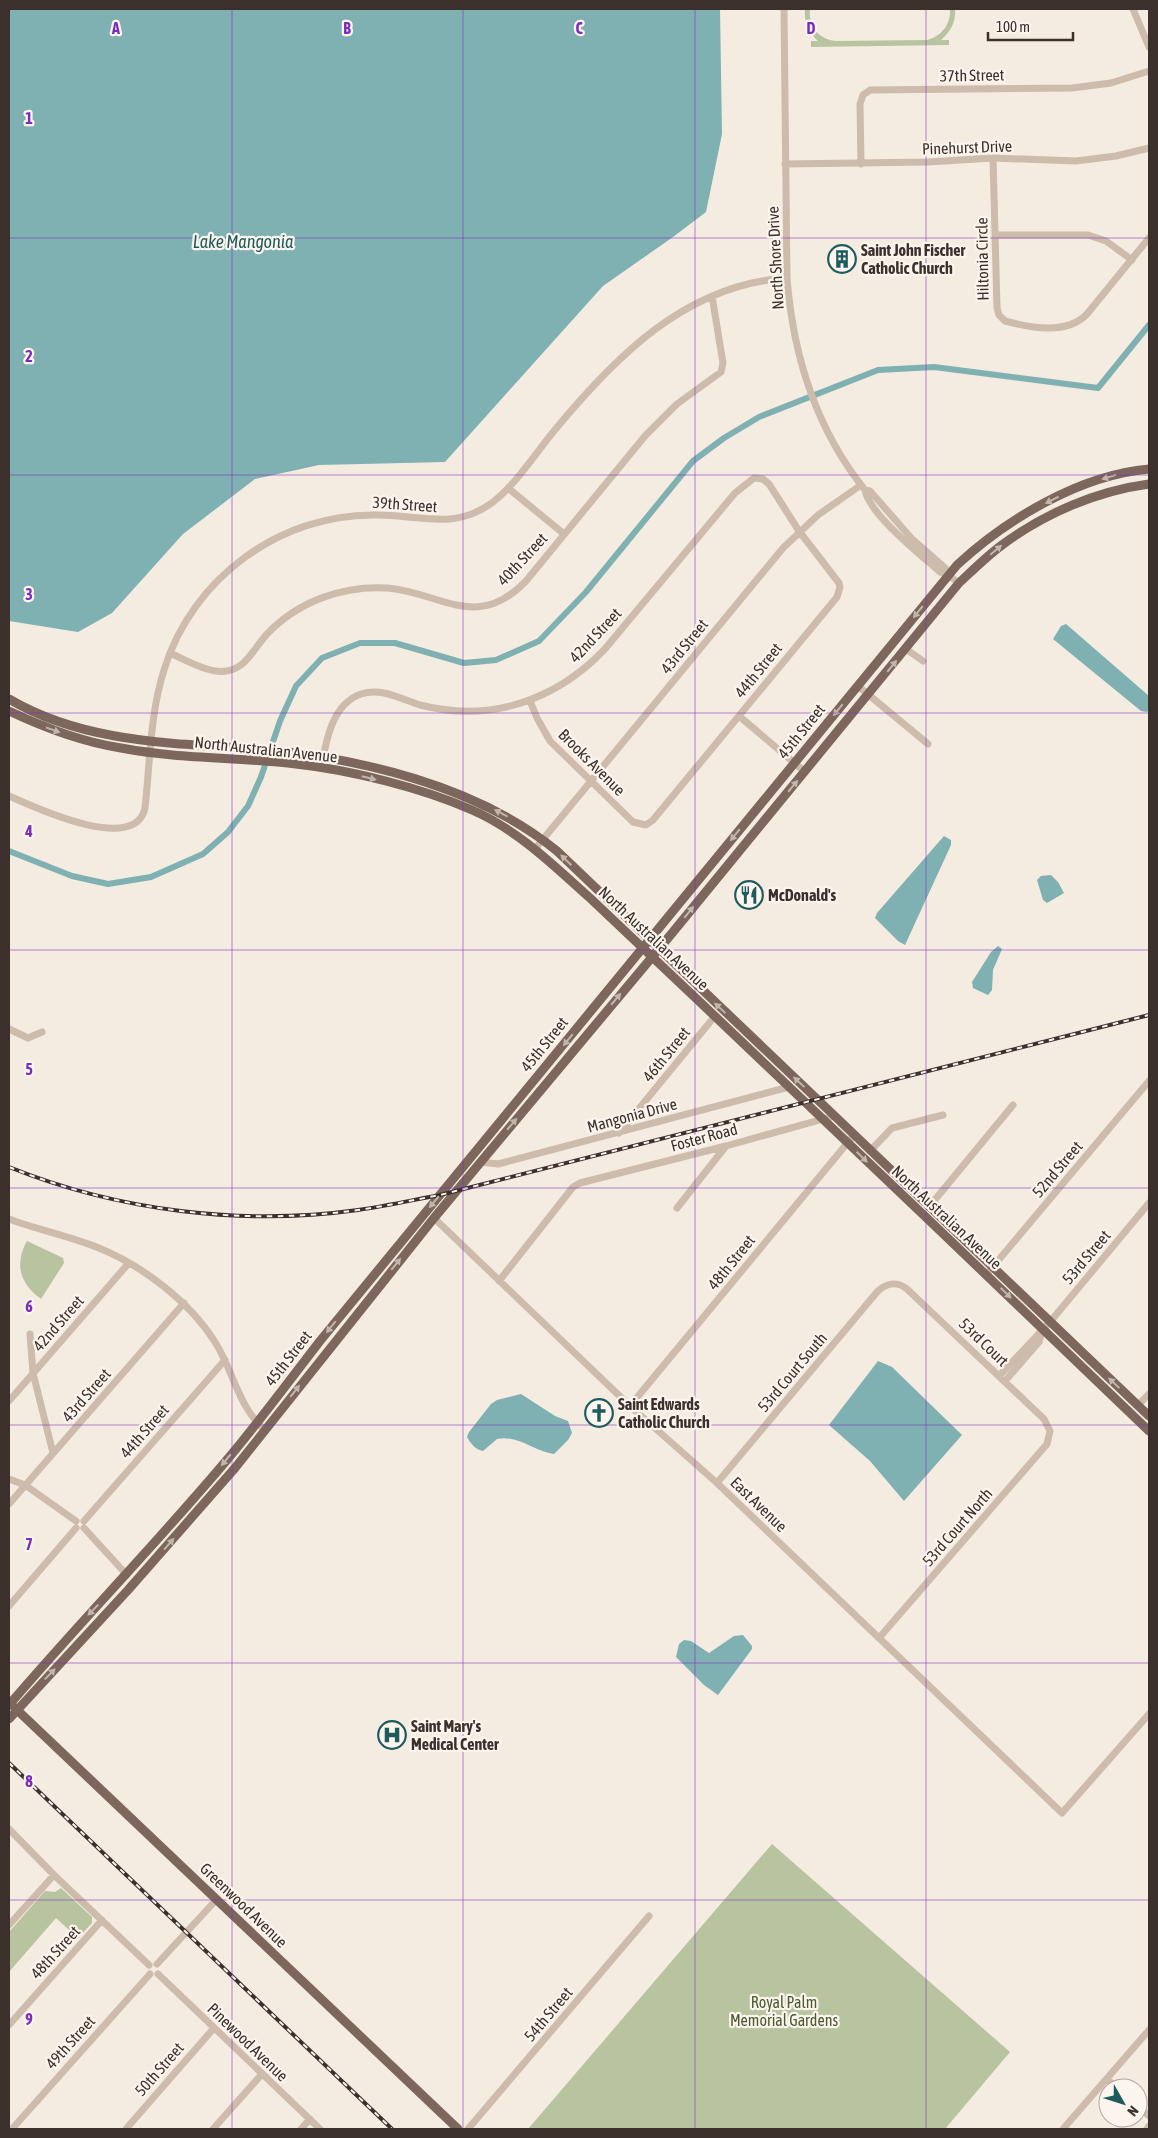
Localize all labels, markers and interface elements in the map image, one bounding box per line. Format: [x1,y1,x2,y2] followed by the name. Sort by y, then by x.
[988,10,1073,42] scale bar
[996,18,1030,35] text: 100 m
[111,19,120,37] text: A
[343,19,351,37] text: B
[575,19,583,37] text: C
[807,19,816,37] text: D
[939,65,1005,85] street label: 37th Street
[25,109,33,127] text: 1
[922,136,1012,158] street label: Pinehurst Drive
[763,206,787,310] street label: North Shore Drive
[972,217,992,301] street label: Hiltonia Circle
[193,231,294,252] water label: Lake Mangonia
[861,241,965,277] place label: Saint John Fischer Catholic Church
[827,244,857,274] building icon: Saint John Fischer Catholic Church
[25,347,33,365] text: 2
[1102,474,1117,482] one-way arrow
[372,493,438,515] street label: 39th Street
[1045,496,1059,504] one-way arrow
[493,529,551,589] street label: 40th Street
[989,545,1002,556] one-way arrow
[25,585,33,603] text: 3
[565,604,625,666] street label: 42nd Street
[913,605,924,618] one-way arrow
[657,615,712,677] street label: 43rd Street
[731,639,786,701] street label: 44th Street
[886,660,898,672] one-way arrow
[774,700,829,762] street label: 45th Street
[833,703,844,716] one-way arrow
[555,725,629,799] street label: Brooks Avenue
[46,727,61,734] one-way arrow
[194,733,338,765] street label: North Australian Avenue
[361,774,376,782] one-way arrow
[787,780,798,793] one-way arrow
[494,809,508,817] one-way arrow
[24,822,33,840] text: 4
[729,829,741,841] one-way arrow
[560,855,572,867] one-way arrow
[734,880,764,910] restaurant icon: McDonald's
[595,883,713,993] street label: North Australian Avenue
[768,886,837,904] place label: McDonald's
[684,905,695,918] one-way arrow
[610,993,621,1005] one-way arrow
[715,1002,727,1014] one-way arrow
[517,1013,572,1075] street label: 45th Street
[639,1023,694,1085] street label: 46th Street
[562,1033,573,1046] one-way arrow
[25,1060,33,1078] text: 5
[793,1076,805,1088] one-way arrow
[585,1094,679,1137] street label: Mangonia Drive
[507,1118,518,1131] one-way arrow
[669,1119,739,1155] street label: Foster Road
[1028,1137,1086,1201] street label: 52nd Street
[856,1151,868,1163] one-way arrow
[888,1162,1006,1272] street label: North Australian Avenue
[429,1195,440,1208] one-way arrow
[1058,1226,1114,1288] street label: 53rd Street
[704,1231,759,1293] street label: 48th Street
[391,1258,402,1271] one-way arrow
[999,1287,1011,1299] one-way arrow
[29,1291,87,1354] street label: 42nd Street
[25,1297,33,1315] text: 6
[956,1314,1013,1370] street label: 53rd Court
[326,1320,337,1333] one-way arrow
[261,1327,315,1389] street label: 45th Street
[754,1329,830,1415] street label: 53rd Court South
[58,1364,114,1425] street label: 43rd Street
[1108,1377,1120,1389] one-way arrow
[290,1384,300,1398] one-way arrow
[618,1395,710,1431] place label: Saint Edwards Catholic Church
[584,1398,614,1428] church icon: Saint Edwards Catholic Church
[116,1400,172,1461] street label: 44th Street
[220,1454,232,1466] one-way arrow
[727,1473,791,1535] street label: East Avenue
[918,1484,996,1570] street label: 53rd Court North
[25,1535,33,1553] text: 7
[163,1538,175,1550] one-way arrow
[87,1604,99,1616] one-way arrow
[44,1668,56,1680] one-way arrow
[411,1717,499,1753] place label: Saint Mary's Medical Center
[377,1720,407,1750] hospital icon: Saint Mary's Medical Center
[25,1772,33,1790] text: 8
[197,1859,291,1951] street label: Greenwood Avenue
[27,1922,84,1982] street label: 48th Street
[520,1983,576,2045] street label: 54th Street
[730,1993,838,2029] park label: Royal Palm Memorial Gardens
[204,1999,292,2085] street label: Pinewood Avenue
[25,2010,33,2028] text: 9
[42,2012,99,2072] street label: 49th Street
[131,2038,187,2099] street label: 50th Street
[1098,2078,1148,2128] north arrow
[1124,2103,1142,2119] text: N

